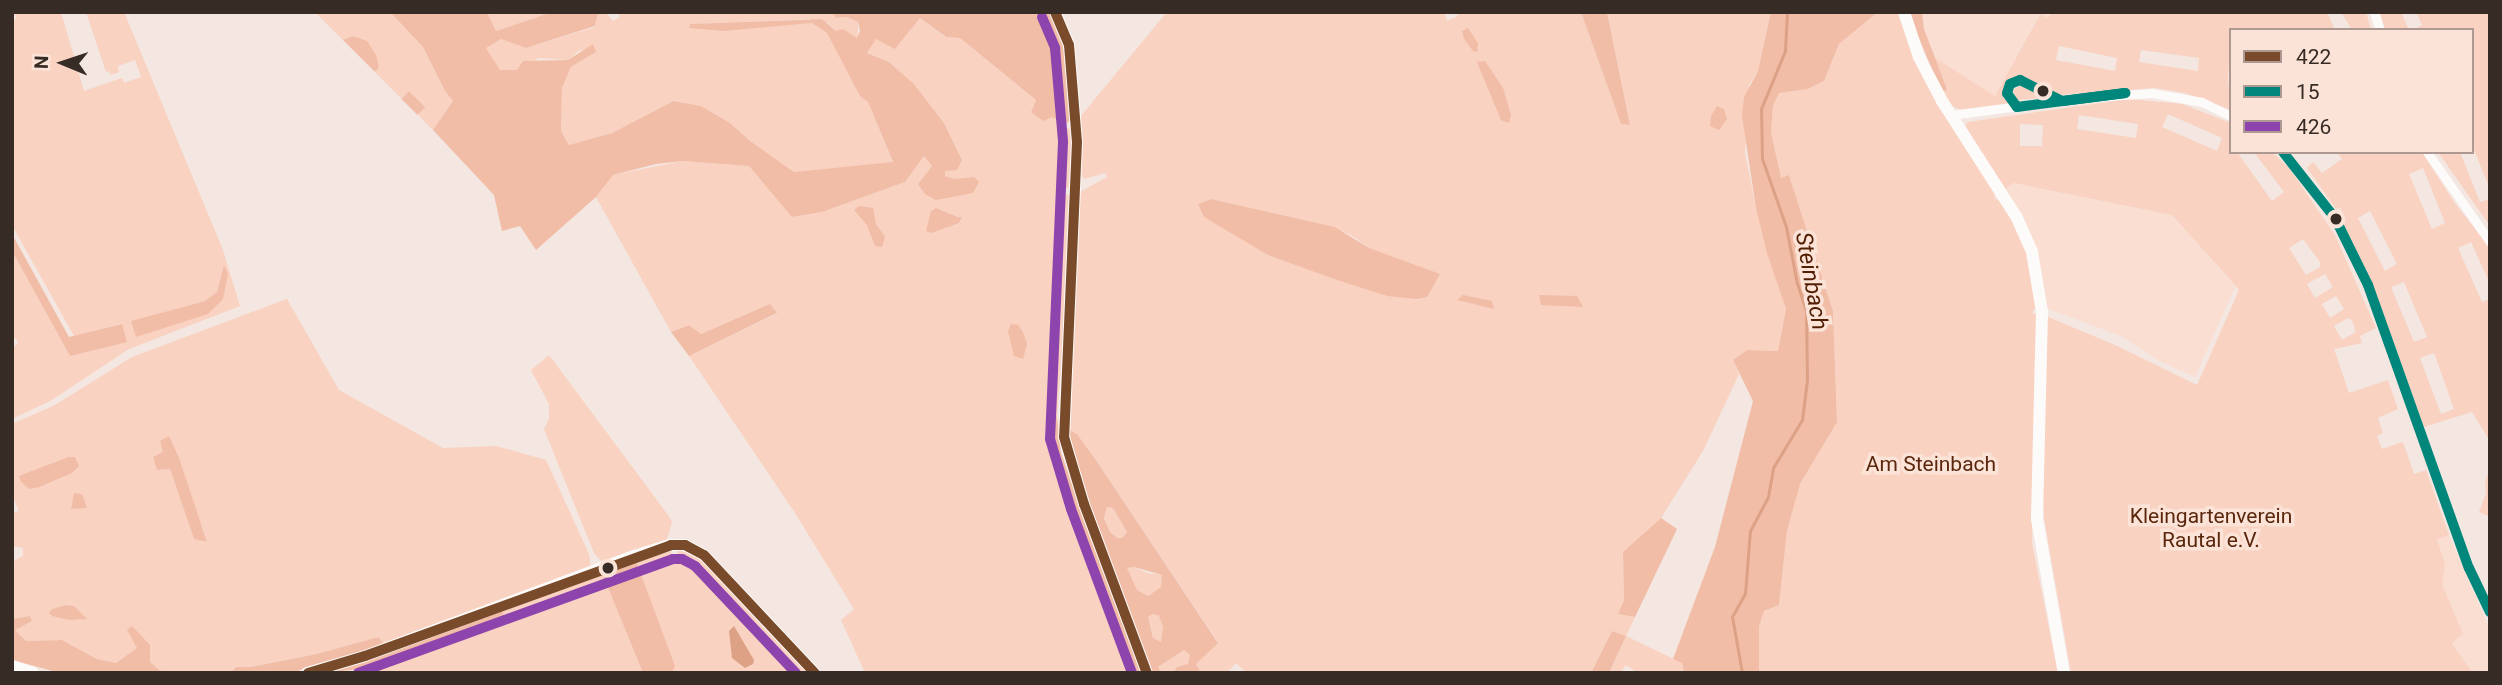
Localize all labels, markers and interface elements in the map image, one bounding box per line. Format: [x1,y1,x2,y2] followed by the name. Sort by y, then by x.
[28,28,98,98] north arrow
[2229,28,2474,154] legend
[2296,45,2331,69] text: 422
[30,55,53,69] text: N
[2296,80,2320,104] text: 15
[2036,84,2050,98] unlabelled marker
[2296,115,2331,139] text: 426
[2329,212,2343,226] unlabelled marker
[1789,230,1833,332] water label: Steinbach
[1866,451,1996,477] park label: Am Steinbach
[2130,503,2292,553] park label: Kleingartenverein Rautal e.V.
[601,561,615,575] unlabelled marker

